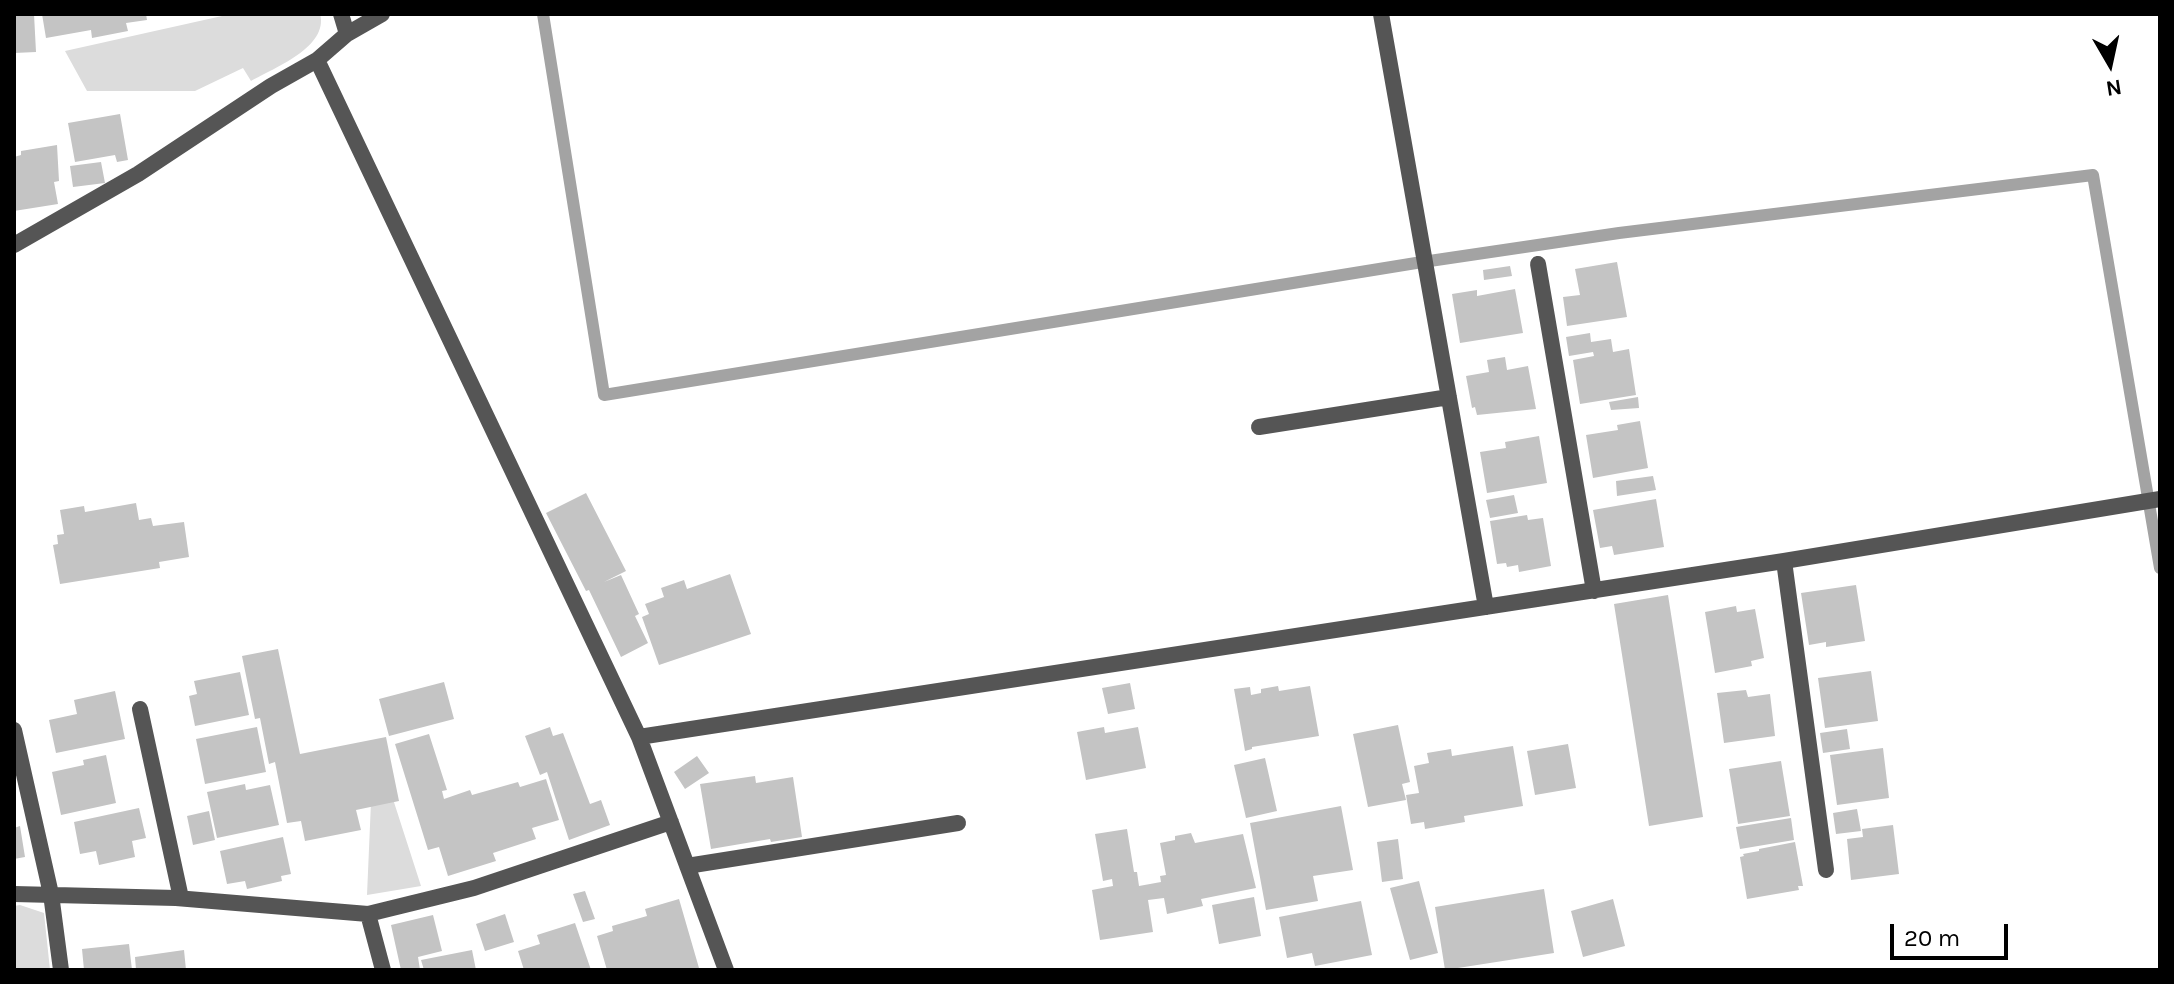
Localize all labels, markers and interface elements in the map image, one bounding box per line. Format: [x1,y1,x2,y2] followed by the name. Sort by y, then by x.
[2070,24,2150,104] north arrow
[2104,74,2124,102] text: N
[1894,908,2012,958] scale bar
[1904,924,1960,952] text: 20 m

